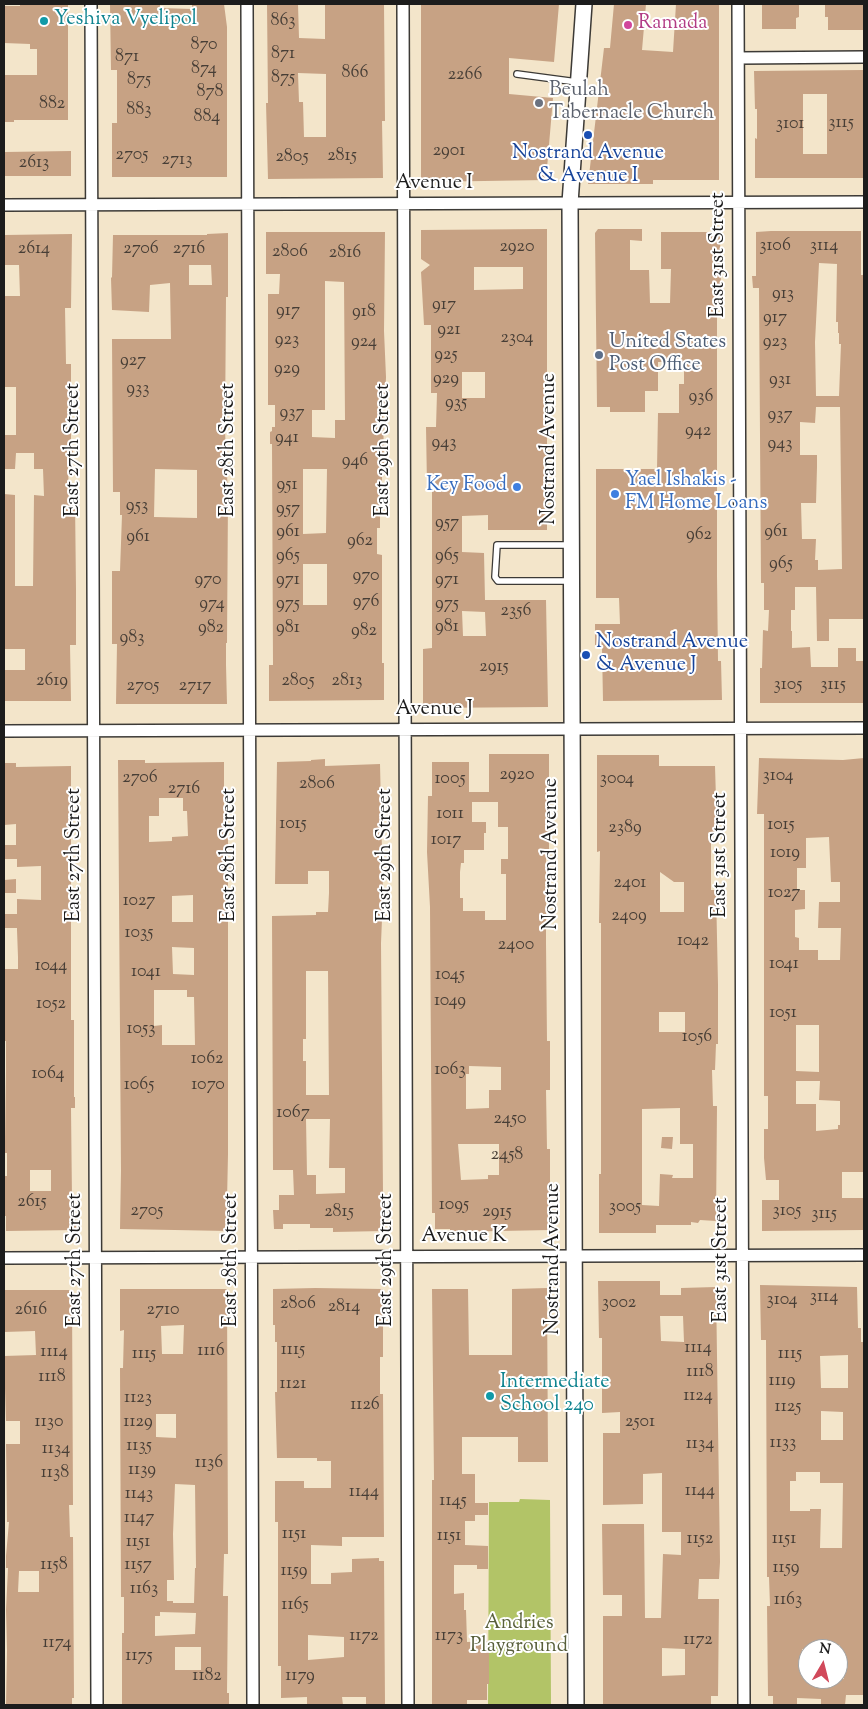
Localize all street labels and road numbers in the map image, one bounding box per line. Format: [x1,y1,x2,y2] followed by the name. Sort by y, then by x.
[395,173,473,197] street label: Avenue I
[708,192,732,318] street label: East 31st Street
[539,373,563,525] street label: Nostrand Avenue
[63,383,87,517] street label: East 27th Street
[218,383,242,517] street label: East 28th Street
[373,383,397,517] street label: East 29th Street
[396,699,472,723] street label: Avenue J
[541,778,565,930] street label: Nostrand Avenue
[64,788,88,922] street label: East 27th Street
[219,788,243,922] street label: East 28th Street
[375,788,399,922] street label: East 29th Street
[710,792,734,918] street label: East 31st Street
[543,1183,567,1335] street label: Nostrand Avenue
[65,1193,89,1327] street label: East 27th Street
[221,1193,245,1327] street label: East 28th Street
[376,1193,400,1327] street label: East 29th Street
[711,1197,735,1323] street label: East 31st Street
[421,1226,507,1250] street label: Avenue K

